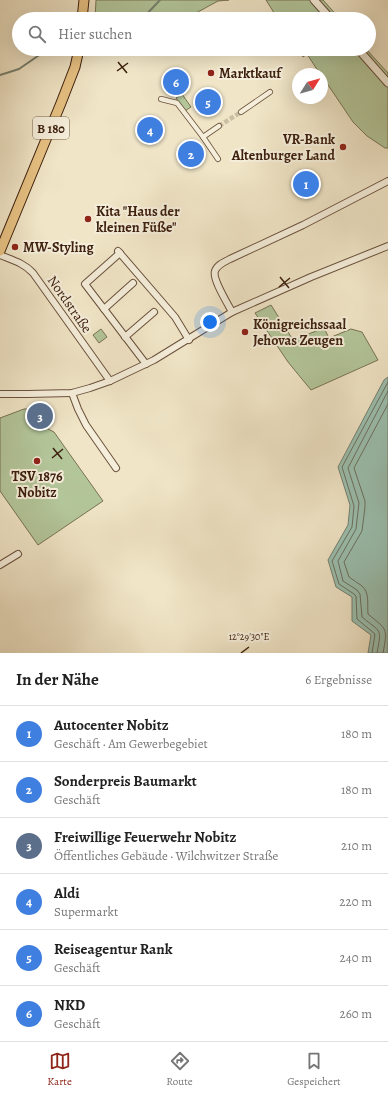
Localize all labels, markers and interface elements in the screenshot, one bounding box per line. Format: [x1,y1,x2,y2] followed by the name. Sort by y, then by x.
[12,12,376,56] search box
[26,23,48,45] icon: search
[58,24,132,44] text: Hier suchen
[219,64,283,83] place label: Marktkauf
[163,67,189,97] pin: 6
[206,68,216,78] marker: Marktkauf
[292,68,328,104] north arrow
[195,87,221,117] pin: 5
[137,115,163,145] pin: 4
[33,117,69,139] road number: B 180
[231,130,336,165] place label: VR-Bank Altenburger Land
[178,139,204,169] pin: 2
[338,142,348,152] marker: VR-Bank Altenburger Land
[293,169,319,199] pin: 1
[96,202,180,237] place label: Kita "Haus der kleinen Füße"
[83,214,93,224] marker: Kita "Haus der kleinen Füße"
[23,238,94,257] place label: MW-Styling
[10,242,20,252] marker: MW-Styling
[43,272,96,337] street label: Nordstraße
[200,312,220,332] your location
[253,315,347,350] place label: Königreichssaal Jehovas Zeugen
[240,327,250,337] marker: Königreichssaal Jehovas Zeugen
[27,401,53,431] pin: 3
[32,456,42,466] marker: TSV 1876 Nobitz
[12,467,63,502] place label: TSV 1876 Nobitz
[229,630,269,643] text: 12°29'30"E
[16,668,99,691] text: In der Nähe
[305,671,372,688] text: 6 Ergebnisse
[54,715,169,735] text: Autocenter Nobitz
[27,725,31,742] text: 1
[341,725,372,742] text: 180 m
[54,735,208,752] text: Geschäft · Am Gewerbegebiet
[54,771,197,791] text: Sonderpreis Baumarkt
[26,781,32,798] text: 2
[341,781,372,798] text: 180 m
[54,791,100,808] text: Geschäft
[54,827,236,847] text: Freiwillige Feuerwehr Nobitz
[26,837,32,854] text: 3
[341,837,372,854] text: 210 m
[54,847,278,864] text: Öffentliches Gebäude · Wilchwitzer Straße
[54,883,80,903] text: Aldi
[26,893,32,910] text: 4
[339,893,372,910] text: 220 m
[54,903,118,920] text: Supermarkt
[54,939,173,959] text: Reiseagentur Rank
[26,949,32,966] text: 5
[340,949,372,966] text: 240 m
[54,959,100,976] text: Geschäft
[54,995,85,1015] text: NKD
[26,1005,32,1022] text: 6
[339,1005,372,1022] text: 260 m
[54,1015,100,1032] text: Geschäft
[47,1050,72,1089] tab: Karte
[166,1050,193,1089] tab: Route
[287,1050,341,1089] tab: Gespeichert

